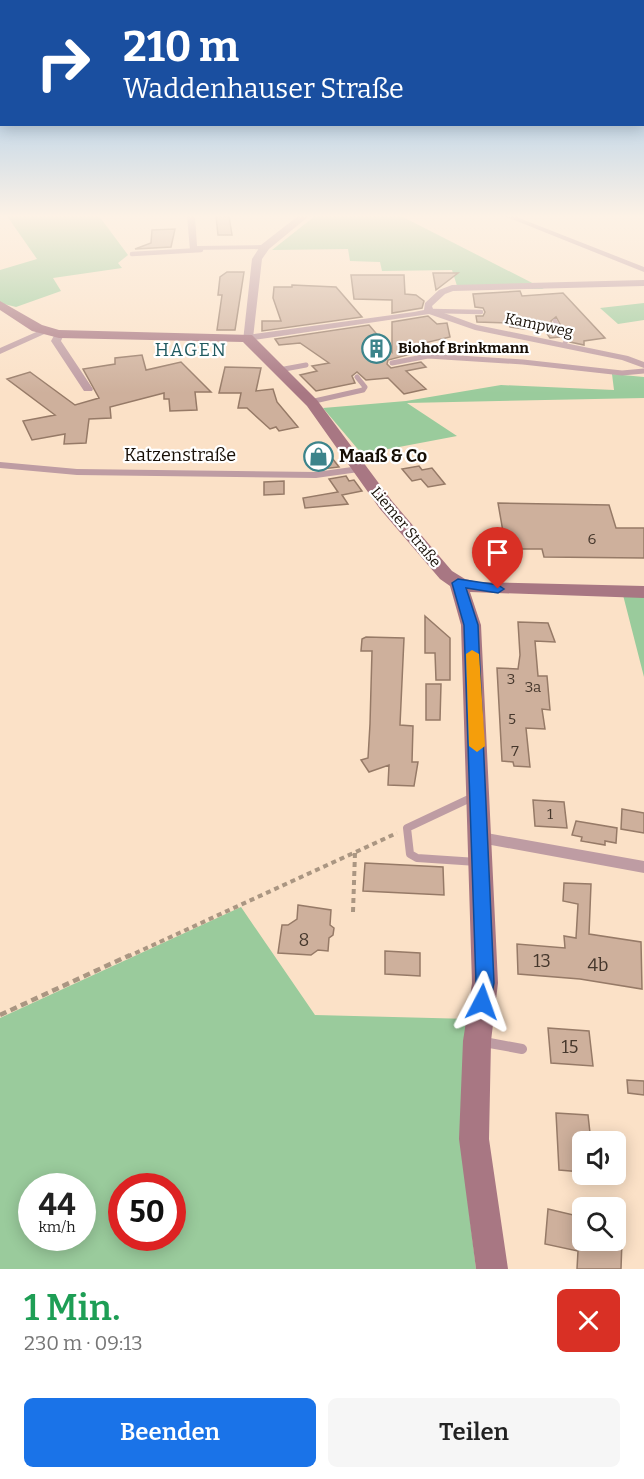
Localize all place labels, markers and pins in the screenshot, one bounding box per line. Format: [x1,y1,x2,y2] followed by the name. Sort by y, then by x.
[361,332,393,364] building icon: Biohof Brinkmann
[398,339,529,357] place label: Biohof Brinkmann
[302,440,334,472] shop icon: Maaß & Co
[339,445,427,467] place label: Maaß & Co
[472,527,523,589] pin

